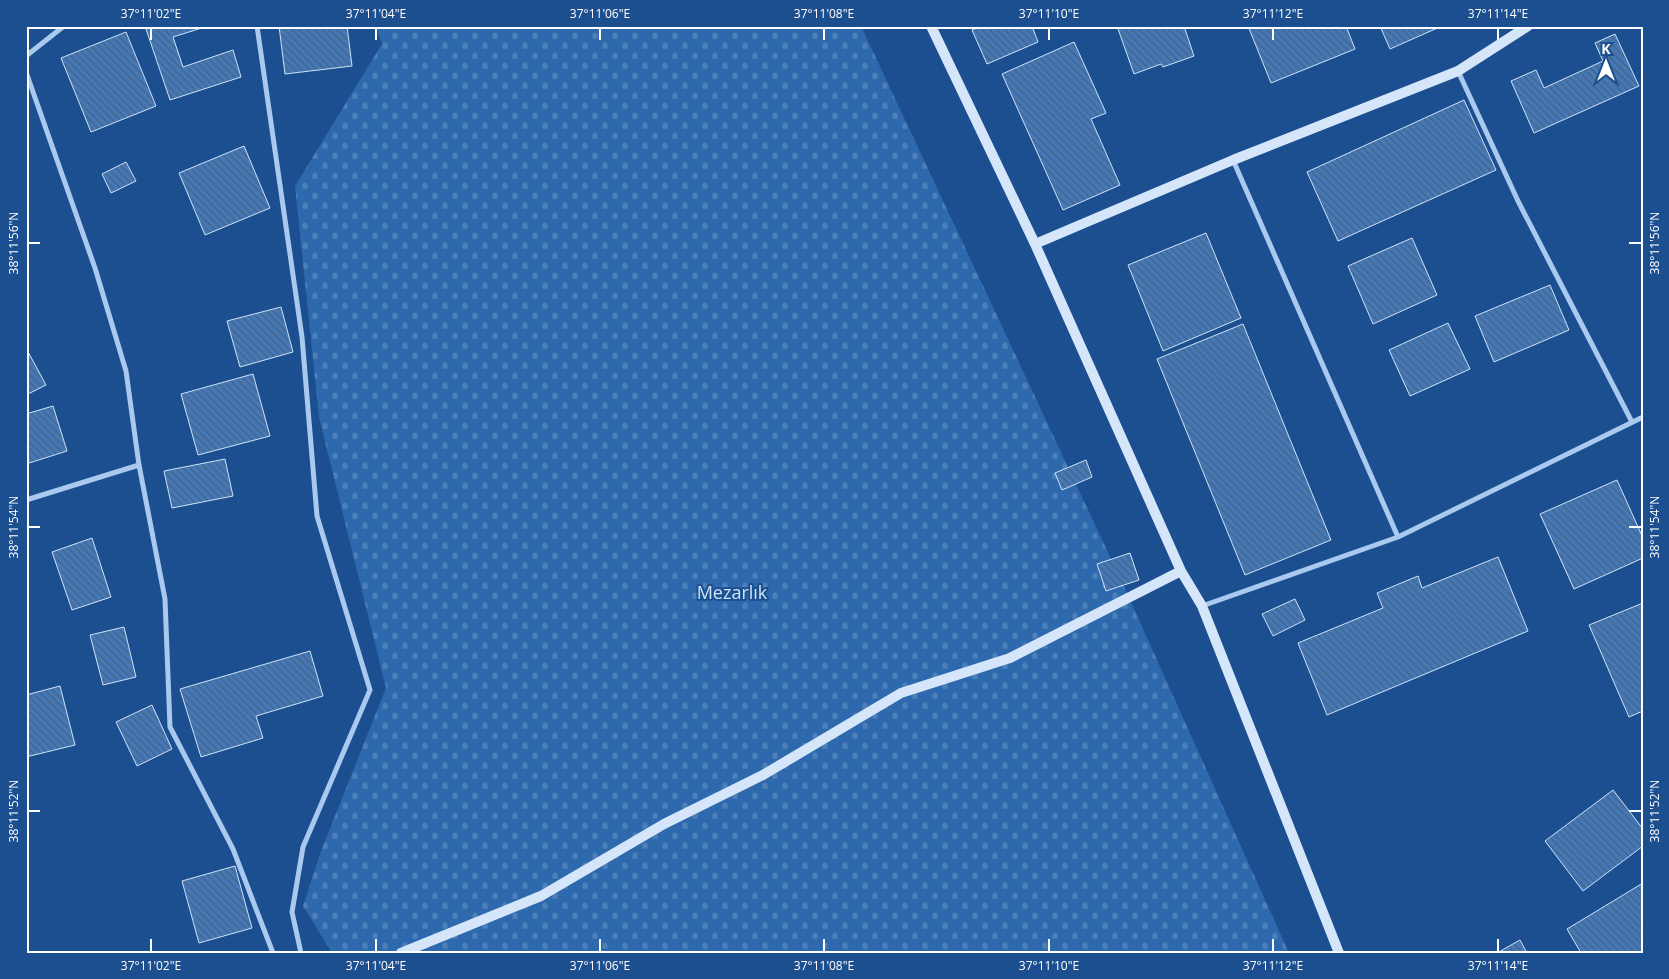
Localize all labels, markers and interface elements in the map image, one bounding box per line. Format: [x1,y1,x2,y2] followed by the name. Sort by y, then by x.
[121,5,181,22] text: 37°11'02"E
[346,5,406,22] text: 37°11'04"E
[570,5,630,22] text: 37°11'06"E
[794,5,854,22] text: 37°11'08"E
[1019,5,1079,22] text: 37°11'10"E
[1243,5,1303,22] text: 37°11'12"E
[1468,5,1528,22] text: 37°11'14"E
[1582,38,1632,88] north arrow
[1601,39,1611,58] text: K
[5,212,22,274] text: 38°11'56"N
[1646,212,1663,274] text: 38°11'56"N
[5,496,22,558] text: 38°11'54"N
[1646,496,1663,558] text: 38°11'54"N
[697,580,768,604] park label: Mezarlık
[5,780,22,842] text: 38°11'52"N
[1646,780,1663,842] text: 38°11'52"N
[121,957,181,974] text: 37°11'02"E
[346,957,406,974] text: 37°11'04"E
[570,957,630,974] text: 37°11'06"E
[794,957,854,974] text: 37°11'08"E
[1019,957,1079,974] text: 37°11'10"E
[1243,957,1303,974] text: 37°11'12"E
[1468,957,1528,974] text: 37°11'14"E

